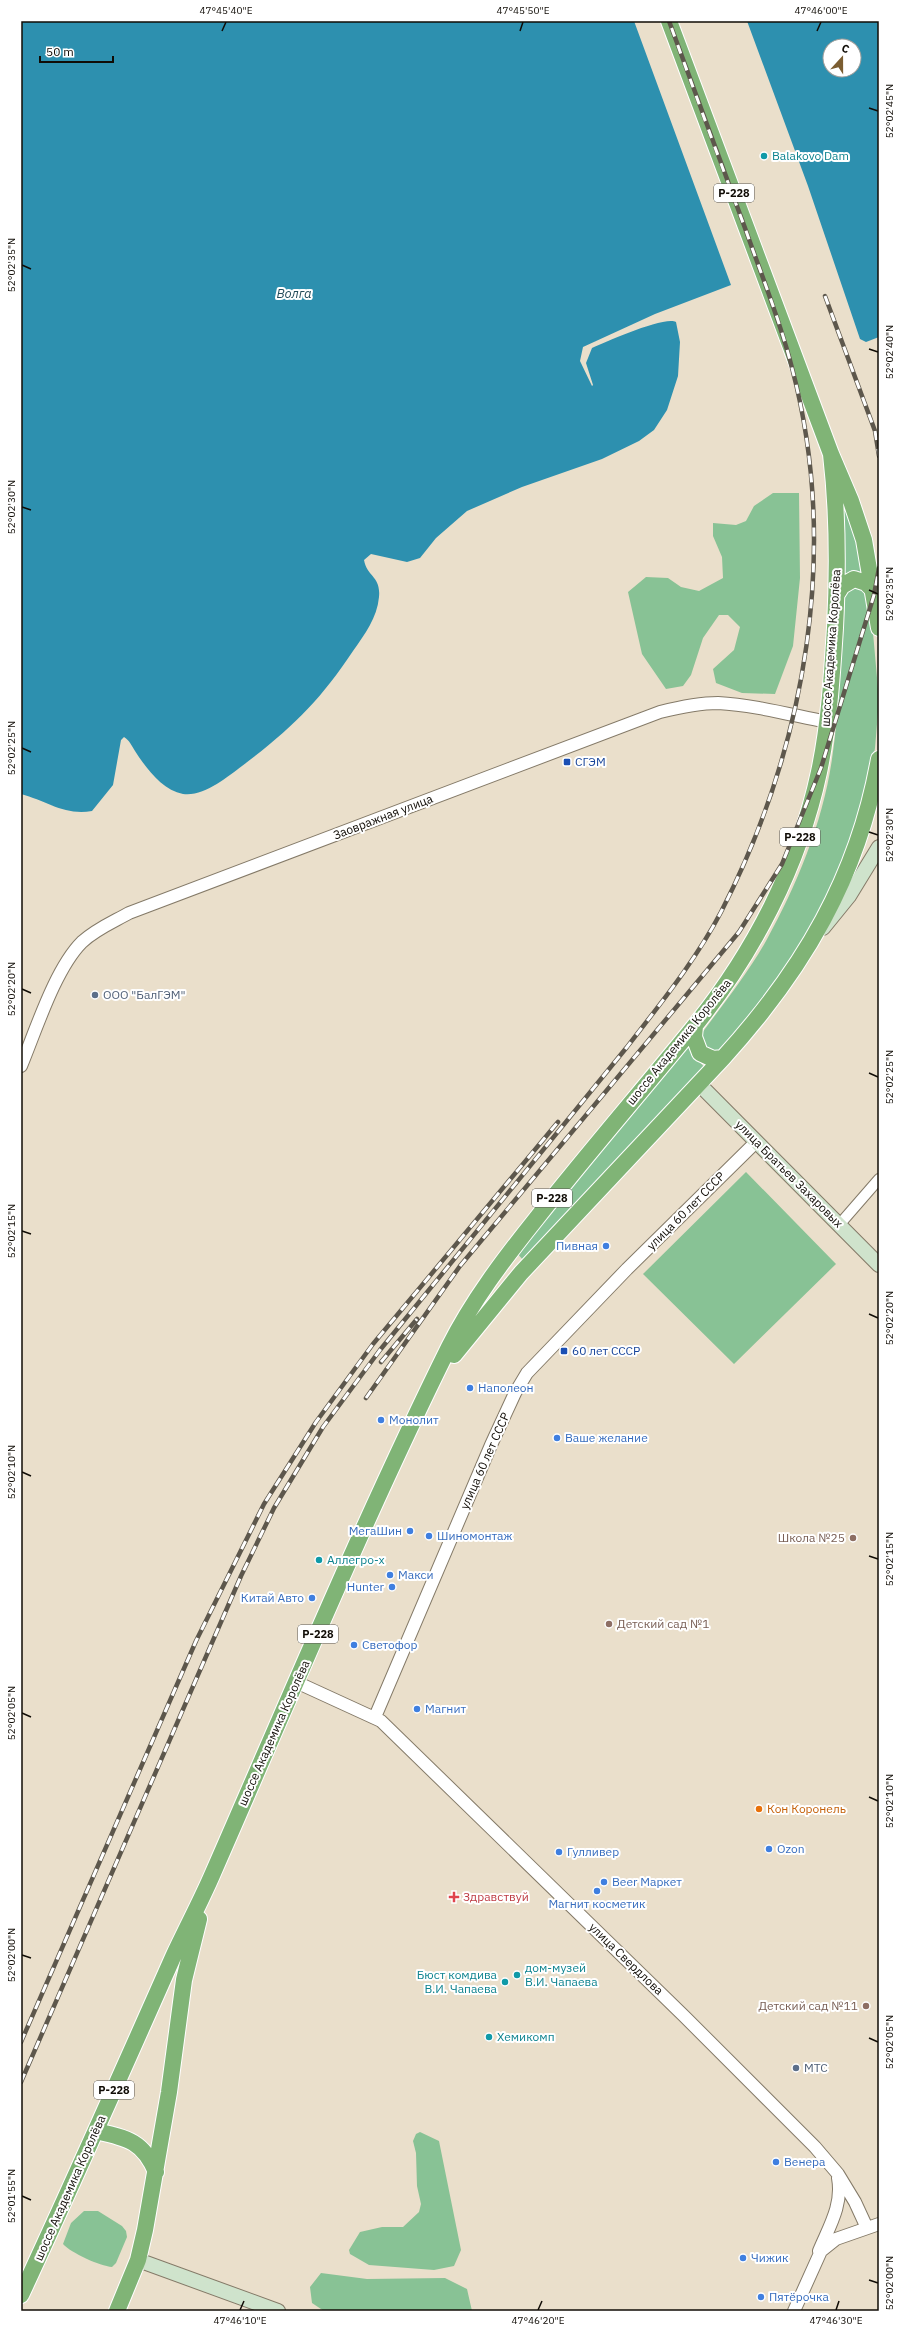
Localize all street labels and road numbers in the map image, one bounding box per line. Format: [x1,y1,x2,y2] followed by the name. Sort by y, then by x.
[714,184,754,202] road number: Р-228
[818,568,844,727] street label: шоссе Академика Королёва
[331,790,435,842] street label: Заовражная улица
[780,828,820,846] road number: Р-228
[623,975,734,1108] street label: шоссе Академика Королёва
[732,1117,846,1231] street label: улица Братьев Захаровых
[643,1168,728,1253] street label: улица 60 лет СССР
[532,1189,572,1207] road number: Р-228
[456,1410,513,1512] street label: улица 60 лет СССР
[298,1625,338,1643] road number: Р-228
[235,1657,313,1808] street label: шоссе Академика Королёва
[586,1919,667,1998] street label: улица Свердлова
[94,2081,134,2099] road number: Р-228
[31,2112,109,2263] street label: шоссе Академика Королёва

